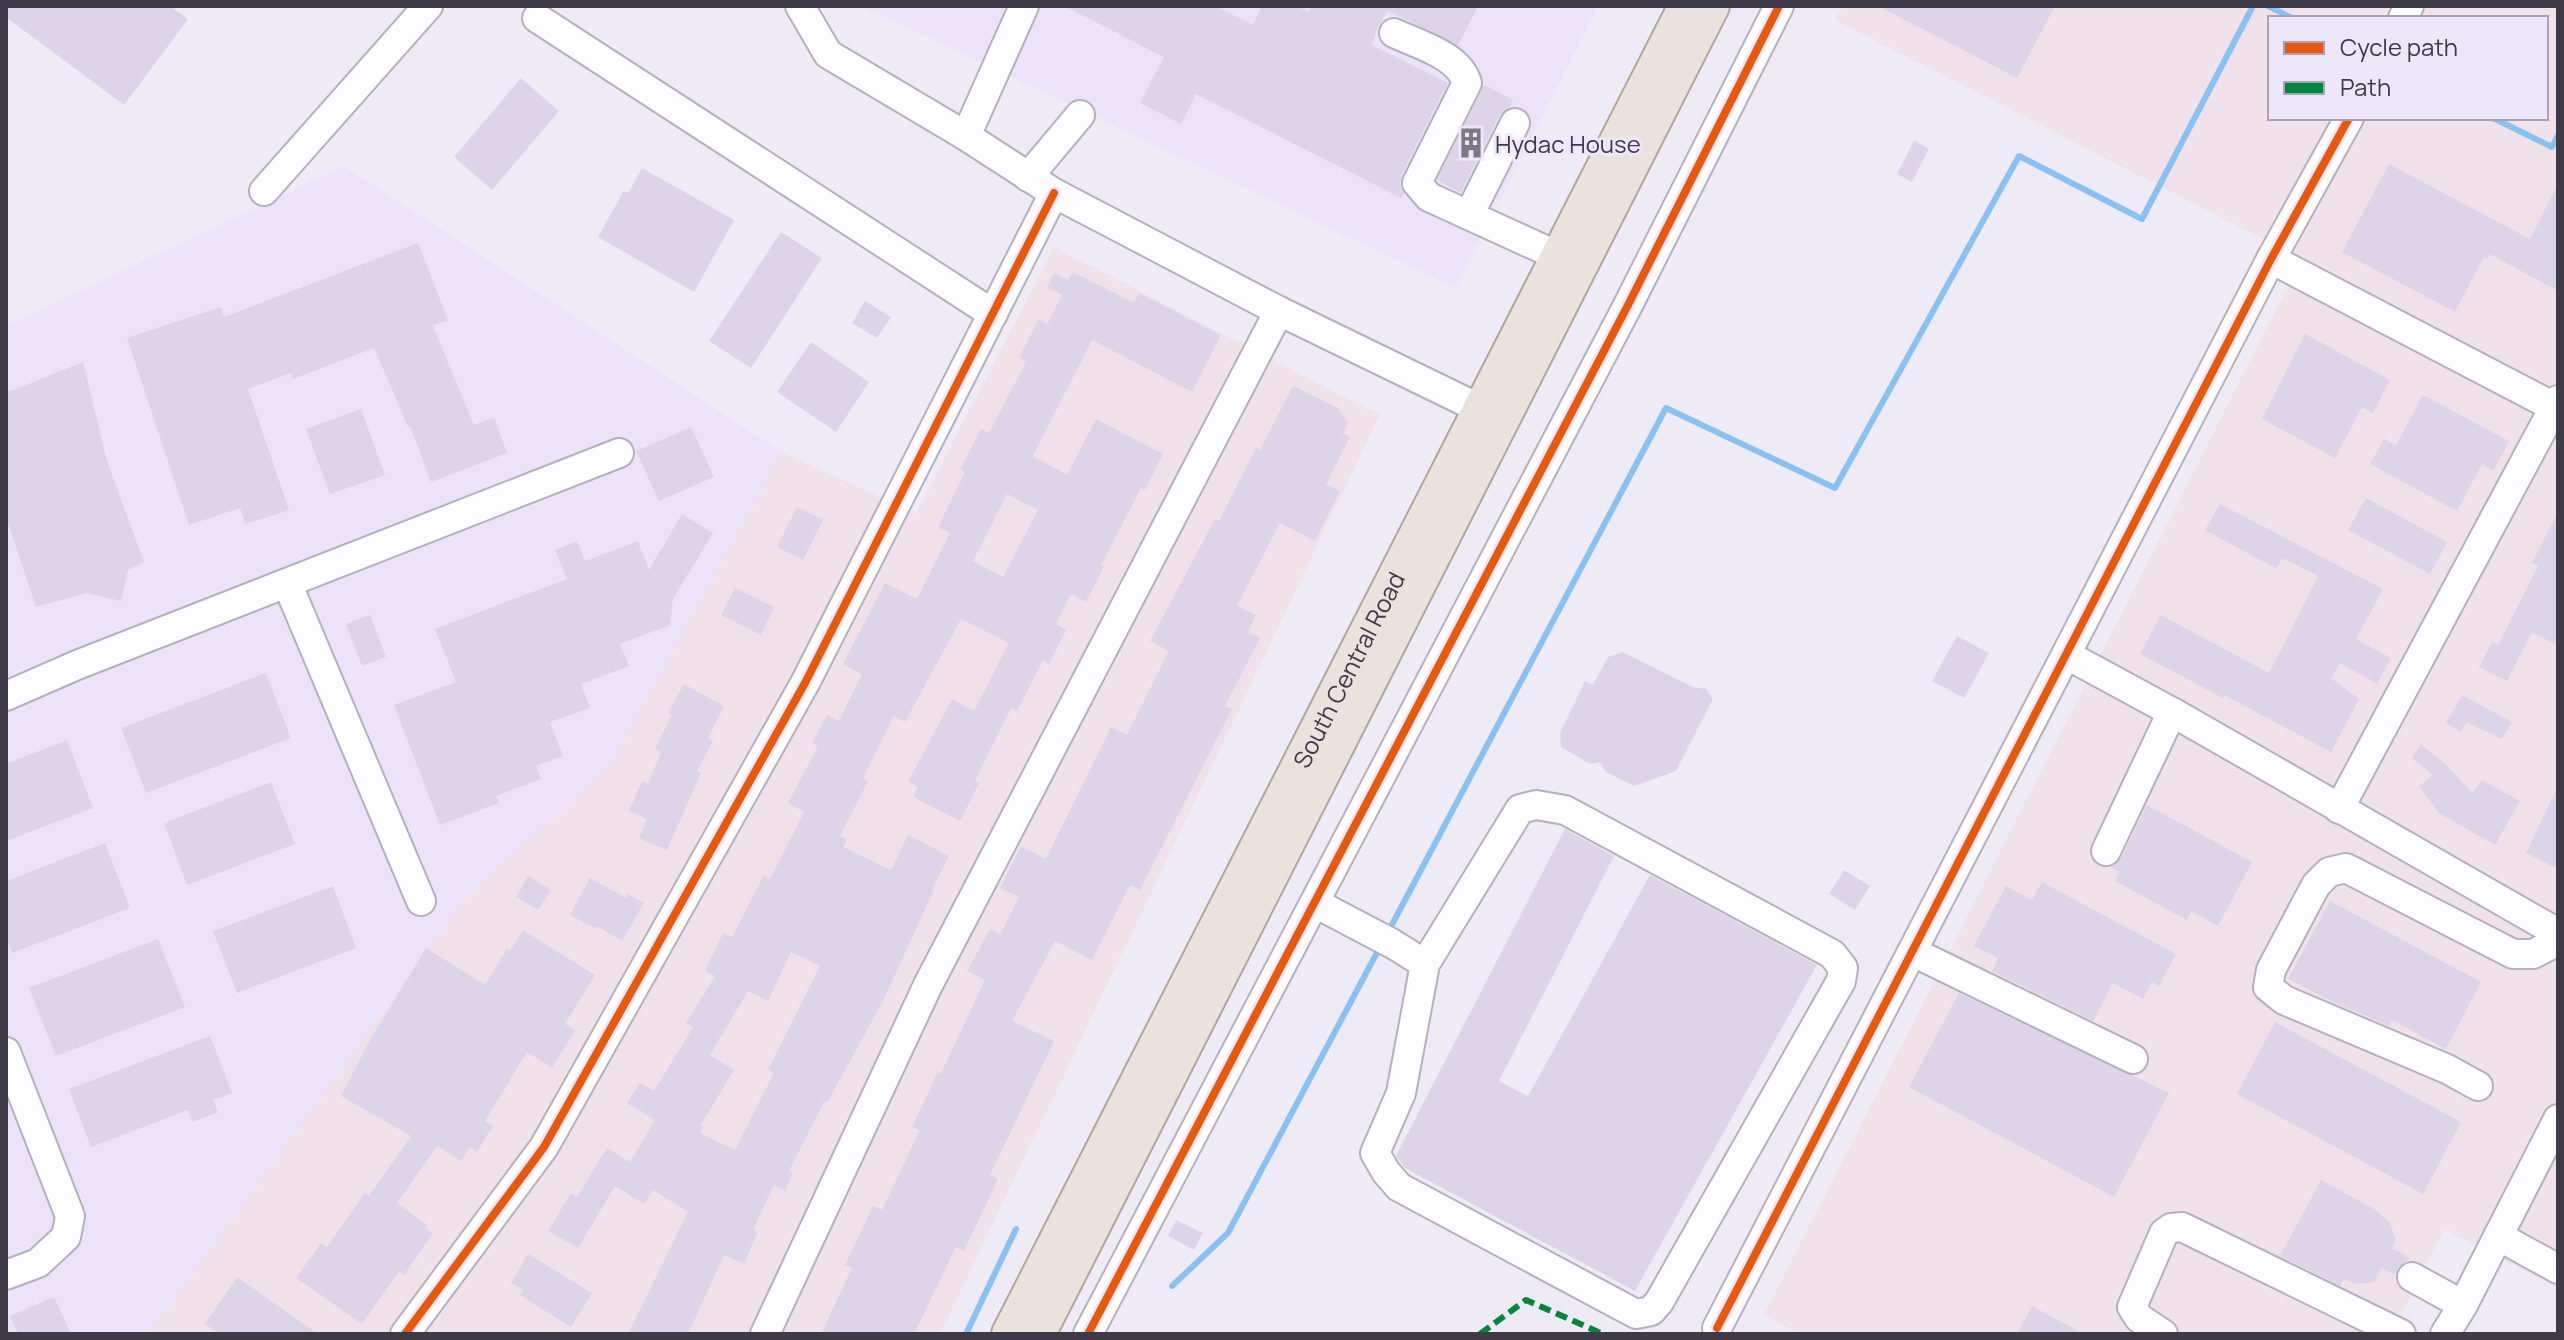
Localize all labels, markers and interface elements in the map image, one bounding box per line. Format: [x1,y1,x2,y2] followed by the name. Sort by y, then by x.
[2268,16,2548,120] legend
[2340,30,2458,63] text: Cycle path
[2340,70,2391,103] text: Path
[1454,126,1488,160] building icon: Hydac House
[1495,127,1641,160] place label: Hydac House
[1284,566,1411,773] street label: South Central Road

